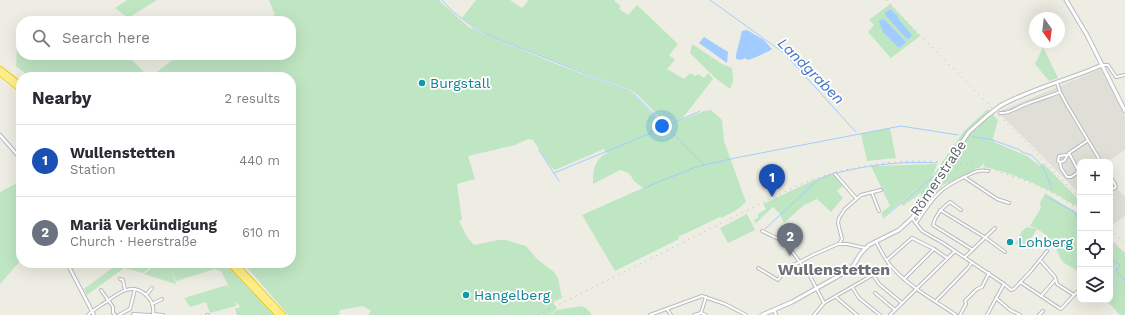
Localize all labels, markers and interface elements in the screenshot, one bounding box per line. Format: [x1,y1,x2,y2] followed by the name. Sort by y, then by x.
[1029,12,1065,48] north arrow
[16,16,296,60] search box
[30,27,52,49] icon: search
[62,29,150,47] text: Search here
[774,34,848,108] water label: Landgraben
[430,75,491,91] place label: Burgstall
[417,78,427,88] marker: Burgstall
[32,88,91,108] text: Nearby
[225,91,280,106] text: 2 results
[652,116,672,136] your location
[907,137,969,219] street label: Römerstraße
[70,144,175,162] text: Wullenstetten
[42,153,48,168] text: 1
[239,153,280,168] text: 440 m
[1077,159,1113,303] map controls
[1077,159,1113,195] button: +
[70,162,116,177] text: Station
[759,164,785,197] pin: 1
[1077,195,1113,231] button: −
[70,216,217,234] text: Mariä Verkündigung
[777,223,803,256] pin: 2
[41,225,49,240] text: 2
[242,225,280,240] text: 610 m
[1077,231,1113,267] button: locate
[70,234,197,249] text: Church · Heerstraße
[1018,234,1073,250] place label: Lohberg
[1005,237,1015,247] marker: Lohberg
[778,260,890,279] district label: Wullenstetten
[1077,267,1113,303] button: layers
[474,287,551,303] place label: Hangelberg
[461,290,471,300] marker: Hangelberg

